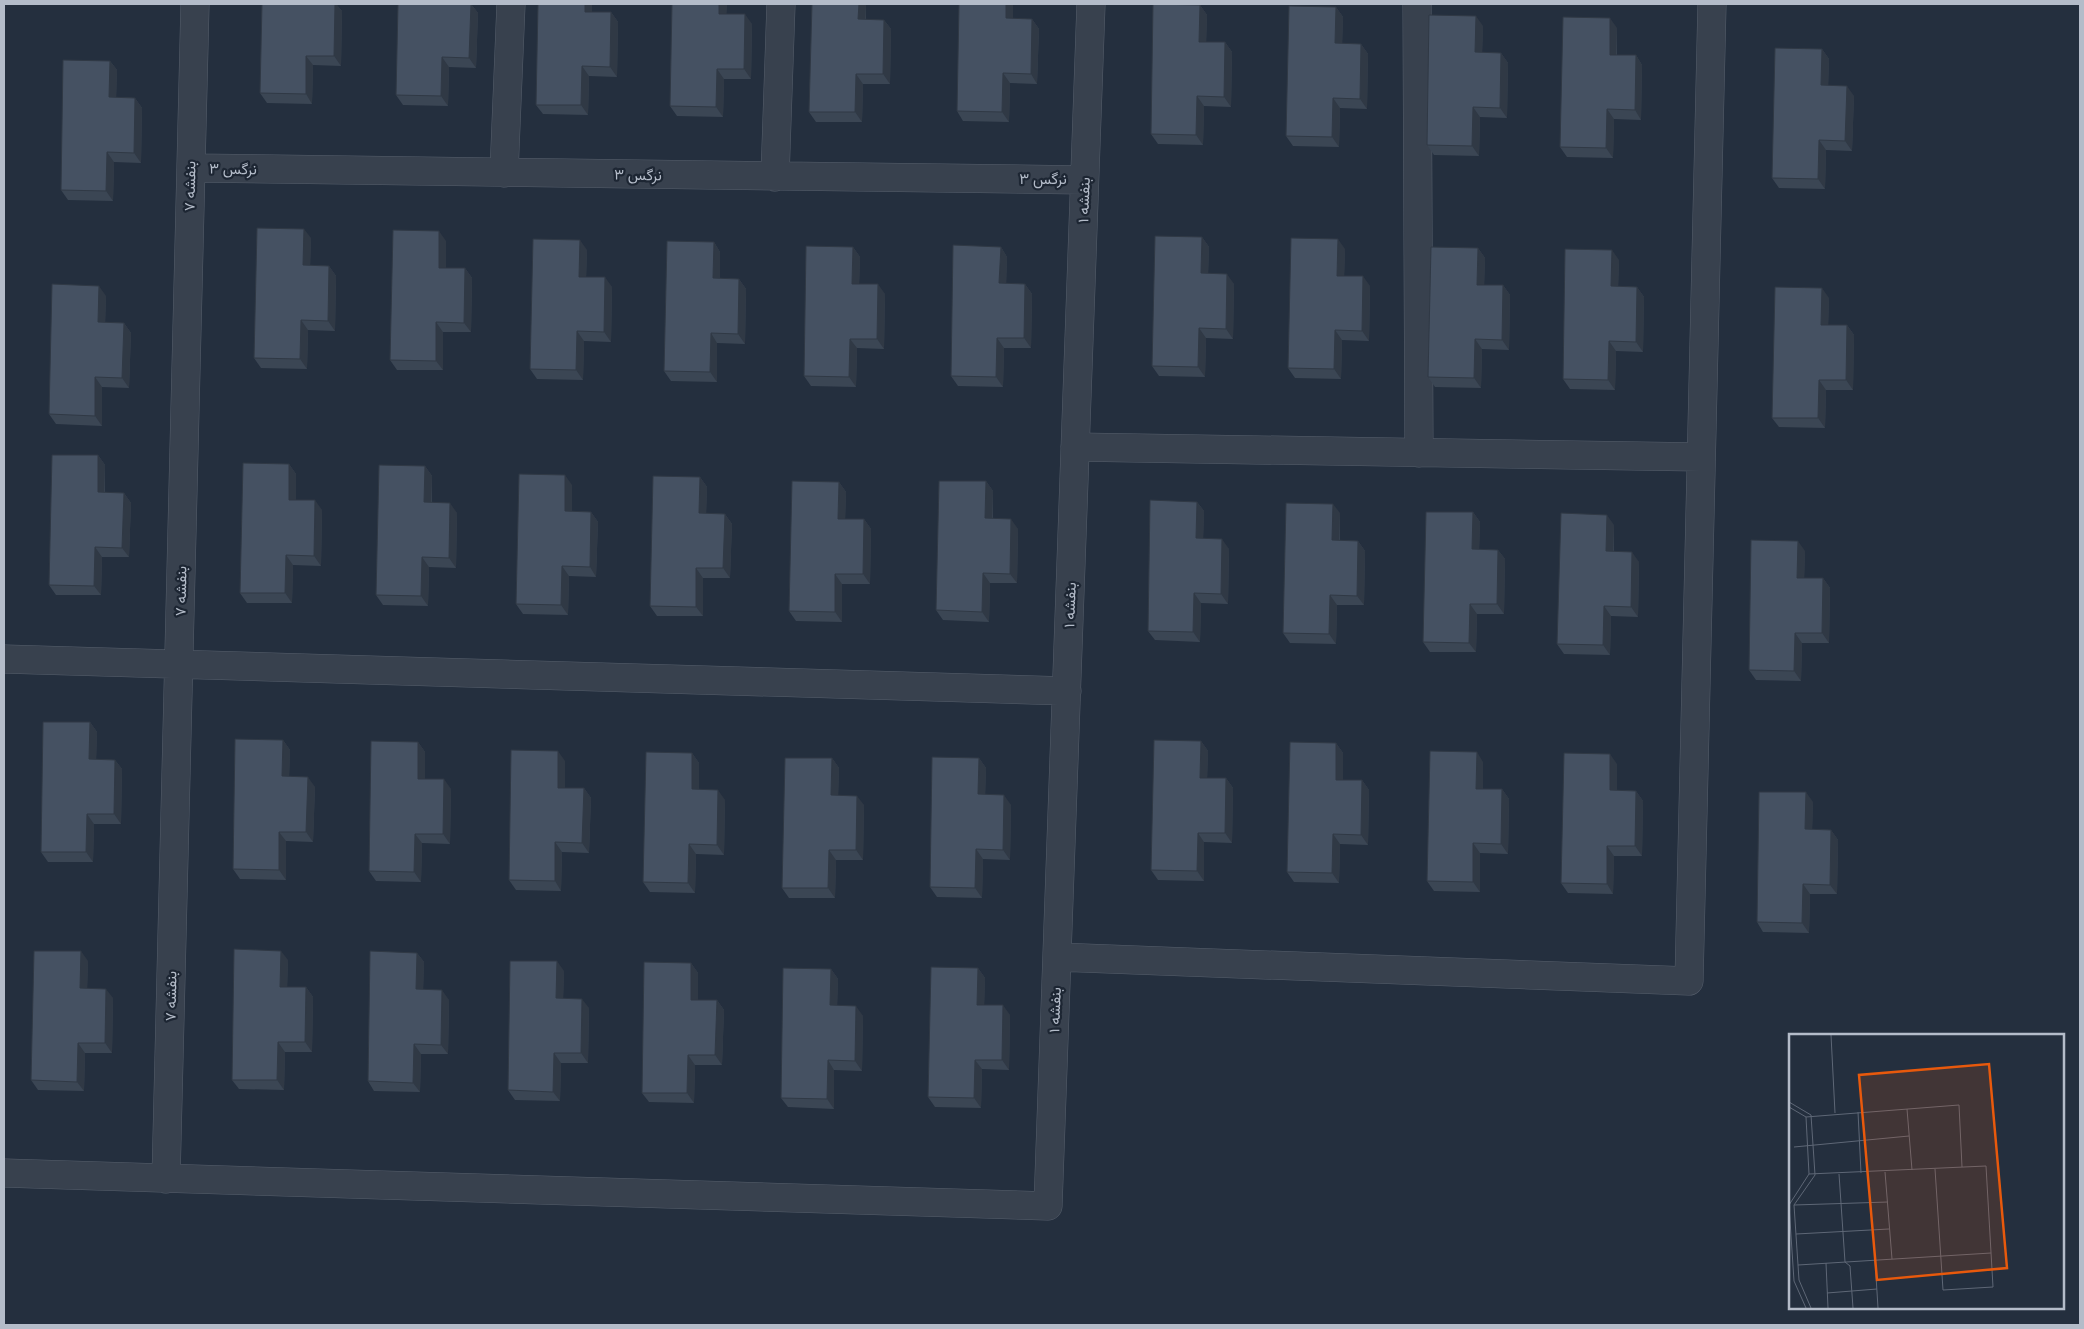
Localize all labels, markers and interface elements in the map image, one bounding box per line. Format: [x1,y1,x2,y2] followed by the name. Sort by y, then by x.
[209,159,257,179] street label: نرگس ۳
[180,161,200,211] street label: بنفشه ۷
[614,165,662,185] street label: نرگس ۳
[1019,169,1067,189] street label: نرگس ۳
[1073,177,1095,223] street label: بنفشه ۱
[171,566,191,616] street label: بنفشه ۷
[1059,582,1081,628] street label: بنفشه ۱
[161,971,181,1021] street label: بنفشه ۷
[1044,987,1066,1033] street label: بنفشه ۱
[1789,1034,2064,1309] inset map

